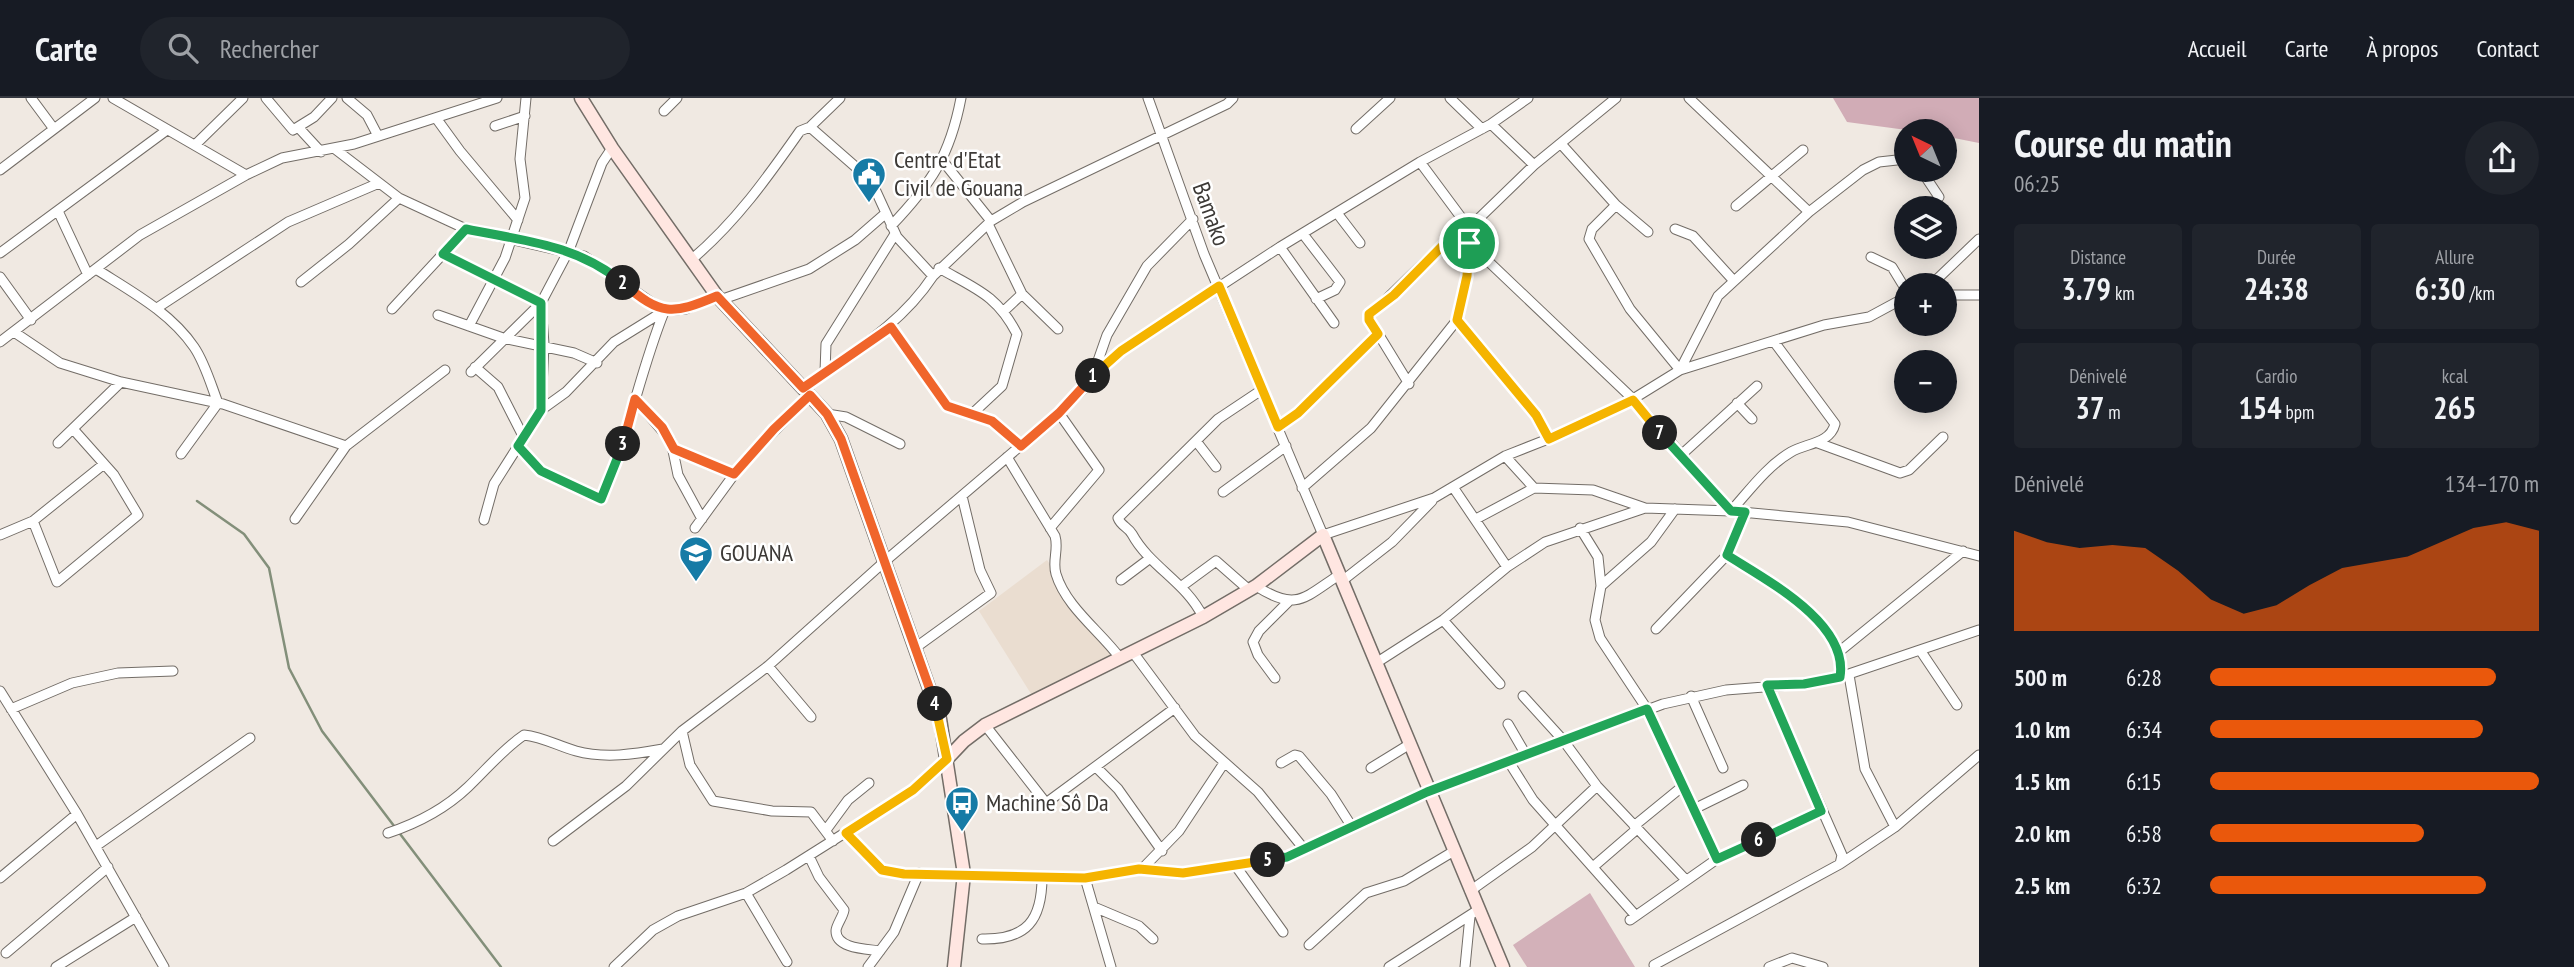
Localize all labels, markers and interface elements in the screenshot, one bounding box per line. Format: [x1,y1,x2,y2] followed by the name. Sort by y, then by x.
[140,17,630,80] search box
[35,27,98,70] text: Carte
[164,29,202,67] icon: search
[220,32,319,65] text: Rechercher
[2188,33,2247,64] text: Accueil
[2285,33,2328,64] text: Carte
[2366,33,2438,64] text: À propos
[2476,33,2539,64] text: Contact
[2014,118,2232,167] text: Course du matin
[1894,119,1956,182] north arrow
[1894,119,1957,413] map controls
[2465,121,2539,195] button: share
[894,144,1023,203] place label: Centre d'Etat Civil de Gouana
[850,155,888,204] public building icon: Centre d'Etat Civil de Gouana
[2014,169,2060,198] text: 06:25
[1186,178,1237,250] street label: Bamako
[1894,196,1957,259] button: layers
[1439,213,1499,273] pin
[1450,224,1488,262] icon: arrive
[2070,245,2126,269] text: Distance
[2257,245,2296,269] text: Durée
[2435,245,2474,269] text: Allure
[606,266,640,300] pin: 2
[2062,269,2111,308] text: 3.79
[2244,269,2309,308] text: 24:38
[2415,269,2465,308] text: 6:30
[618,270,627,294] text: 2
[1894,273,1957,336] button: +
[2111,281,2135,305] text: km
[2465,281,2495,305] text: /km
[1894,350,1957,413] button: −
[1076,358,1110,394] pin: 1
[1088,363,1097,387] text: 1
[2069,364,2127,388] text: Dénivelé
[2256,364,2297,388] text: Cardio
[2442,364,2468,388] text: kcal
[2076,388,2104,427] text: 37
[2239,388,2282,427] text: 154
[2433,388,2476,427] text: 265
[2104,400,2121,424] text: m
[2282,400,2314,424] text: bpm
[1642,416,1678,450] pin: 7
[1655,420,1664,444] text: 7
[606,426,640,462] pin: 3
[618,431,627,455] text: 3
[2014,469,2084,498] text: Dénivelé
[2445,469,2539,498] text: 134–170 m
[677,534,715,583] school or university icon: GOUANA
[720,537,794,568] place label: GOUANA
[2014,663,2067,692] text: 500 m
[2126,663,2162,692] text: 6:28
[918,686,953,722] pin: 4
[930,691,939,715] text: 4
[2014,715,2070,744] text: 1.0 km
[2126,715,2162,744] text: 6:34
[2014,767,2070,796] text: 1.5 km
[2126,767,2162,796] text: 6:15
[943,784,981,833] bus stop icon: Machine Sô Da
[986,787,1109,818] place label: Machine Sô Da
[2014,819,2070,848] text: 2.0 km
[2126,819,2162,848] text: 6:58
[1742,822,1776,858] pin: 6
[1754,827,1763,851] text: 6
[1250,842,1286,878] pin: 5
[1263,847,1272,871] text: 5
[2014,871,2070,900] text: 2.5 km
[2126,871,2162,900] text: 6:32

